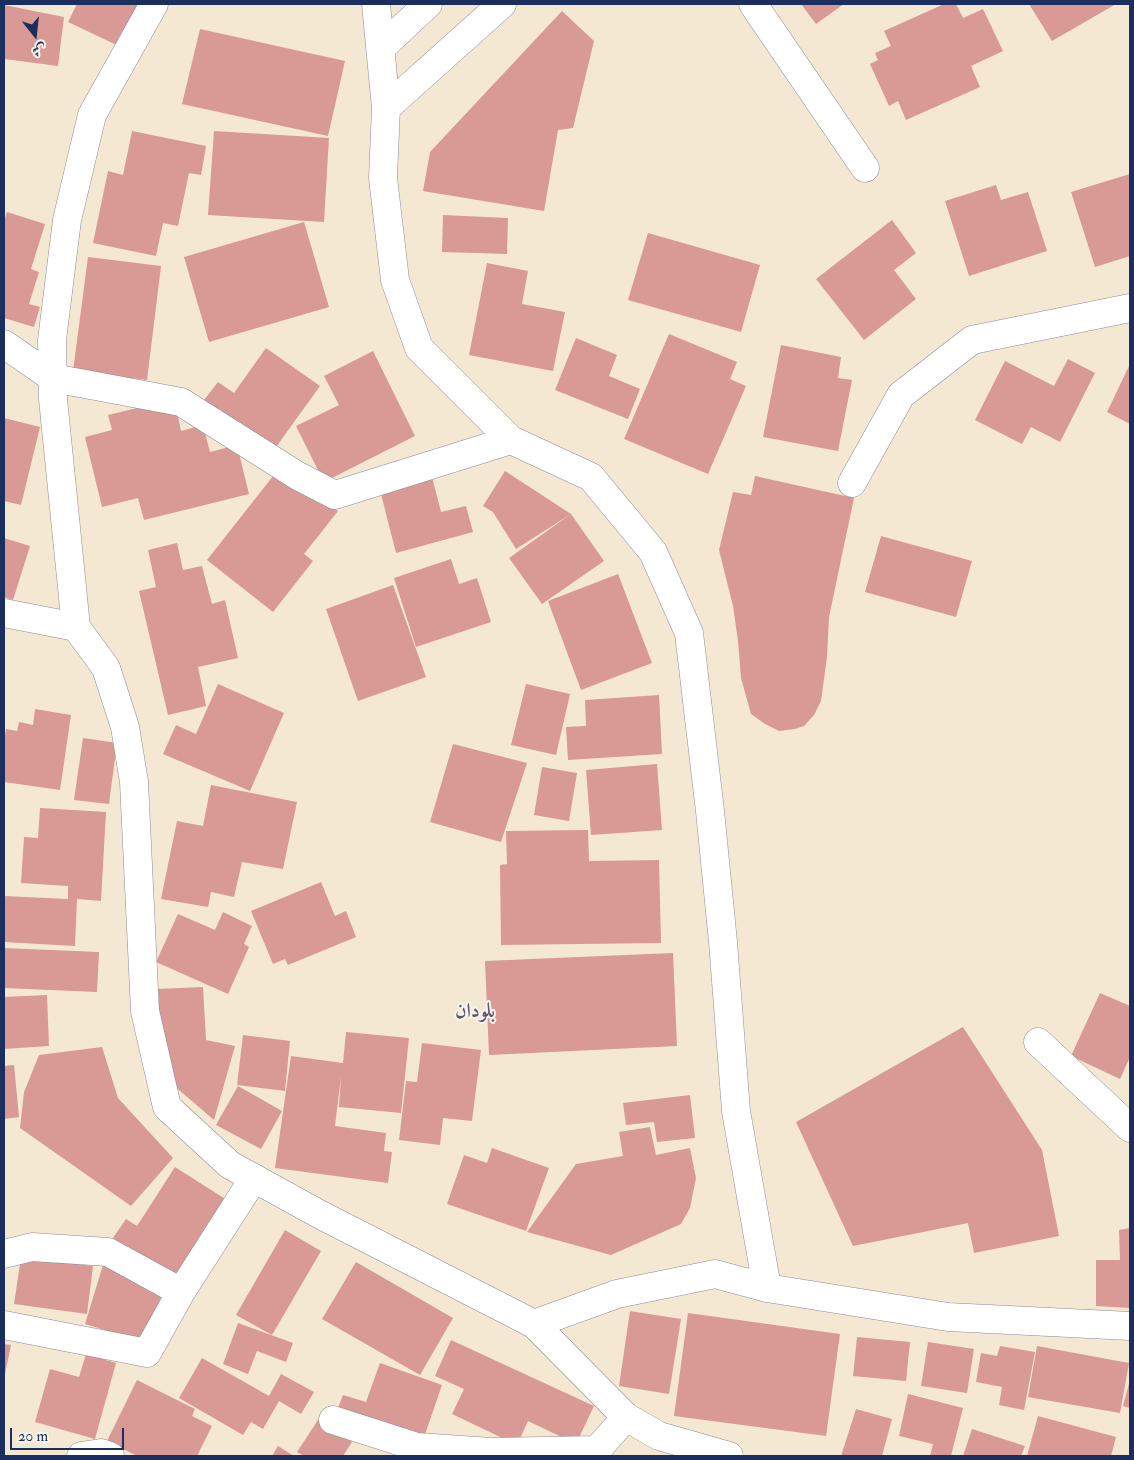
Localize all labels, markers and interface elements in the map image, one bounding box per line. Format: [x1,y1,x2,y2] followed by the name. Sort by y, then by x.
[10,10,60,60] north arrow
[30,40,48,60] text: ش
[455,1001,495,1025] district label: بلودان
[12,1418,126,1450] scale bar
[18,1427,48,1446] text: 20 m

